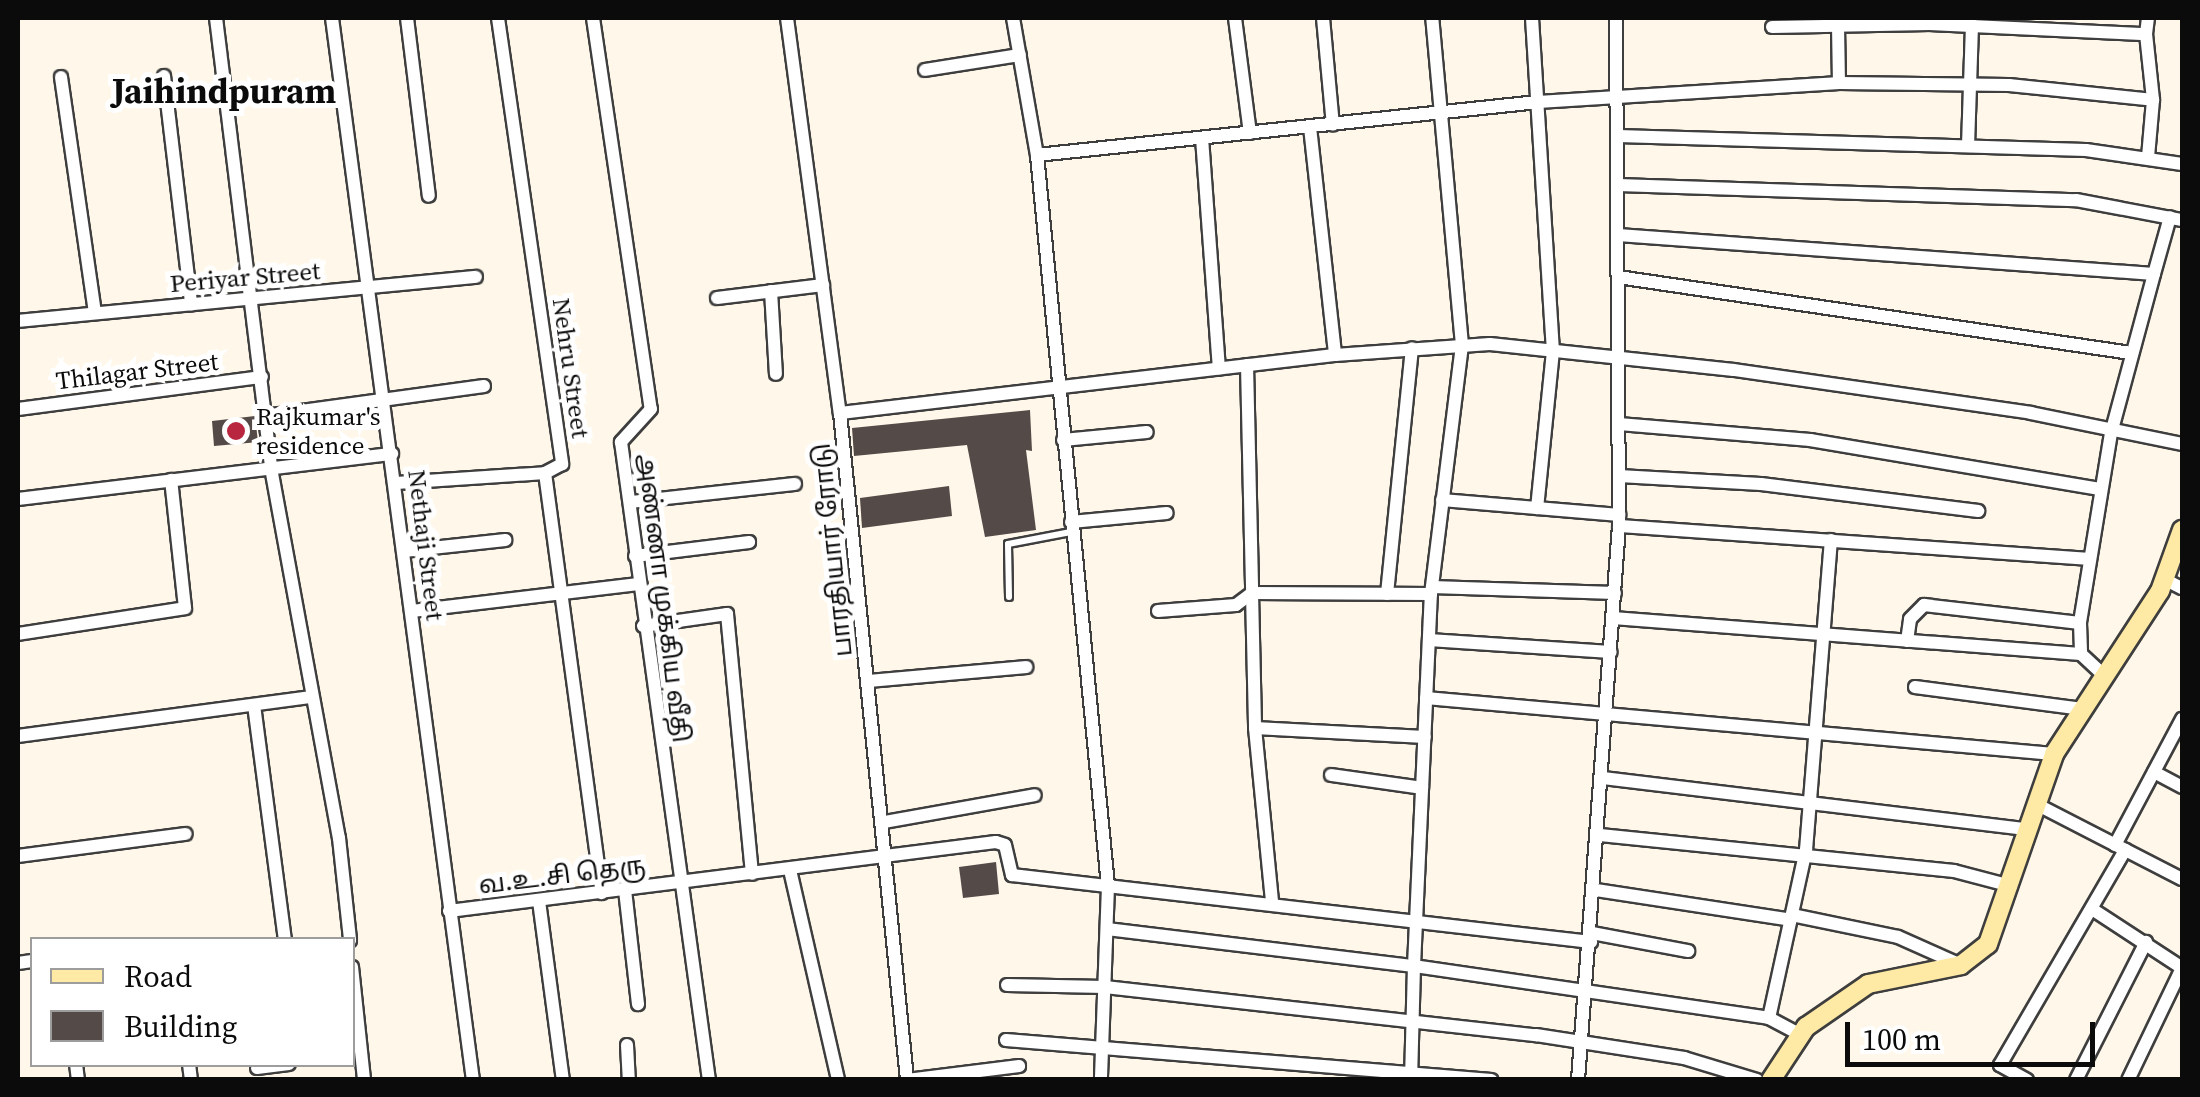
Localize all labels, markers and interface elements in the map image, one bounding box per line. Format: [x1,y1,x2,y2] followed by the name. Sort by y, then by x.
[112,70,336,112] district label: Jaihindpuram
[169,255,321,299] street label: Periyar Street
[546,296,596,440] street label: Nehru Street
[54,346,220,396] street label: Thilagar Street
[256,402,381,461] place label: Rajkumar's residence
[225,420,247,442] marker: Rajkumar's residence
[806,442,858,658] street label: பாரதியார் ரோடு
[631,452,697,744] street label: அண்ணா முக்கிய வீதி
[402,468,450,622] street label: Nethaji Street
[477,850,647,900] street label: வ.உ.சி தெரு
[30,937,355,1067] legend
[124,956,192,997] text: Road
[1850,1002,2100,1064] scale bar
[124,1006,237,1047] text: Building
[1862,1019,1941,1060] text: 100 m

